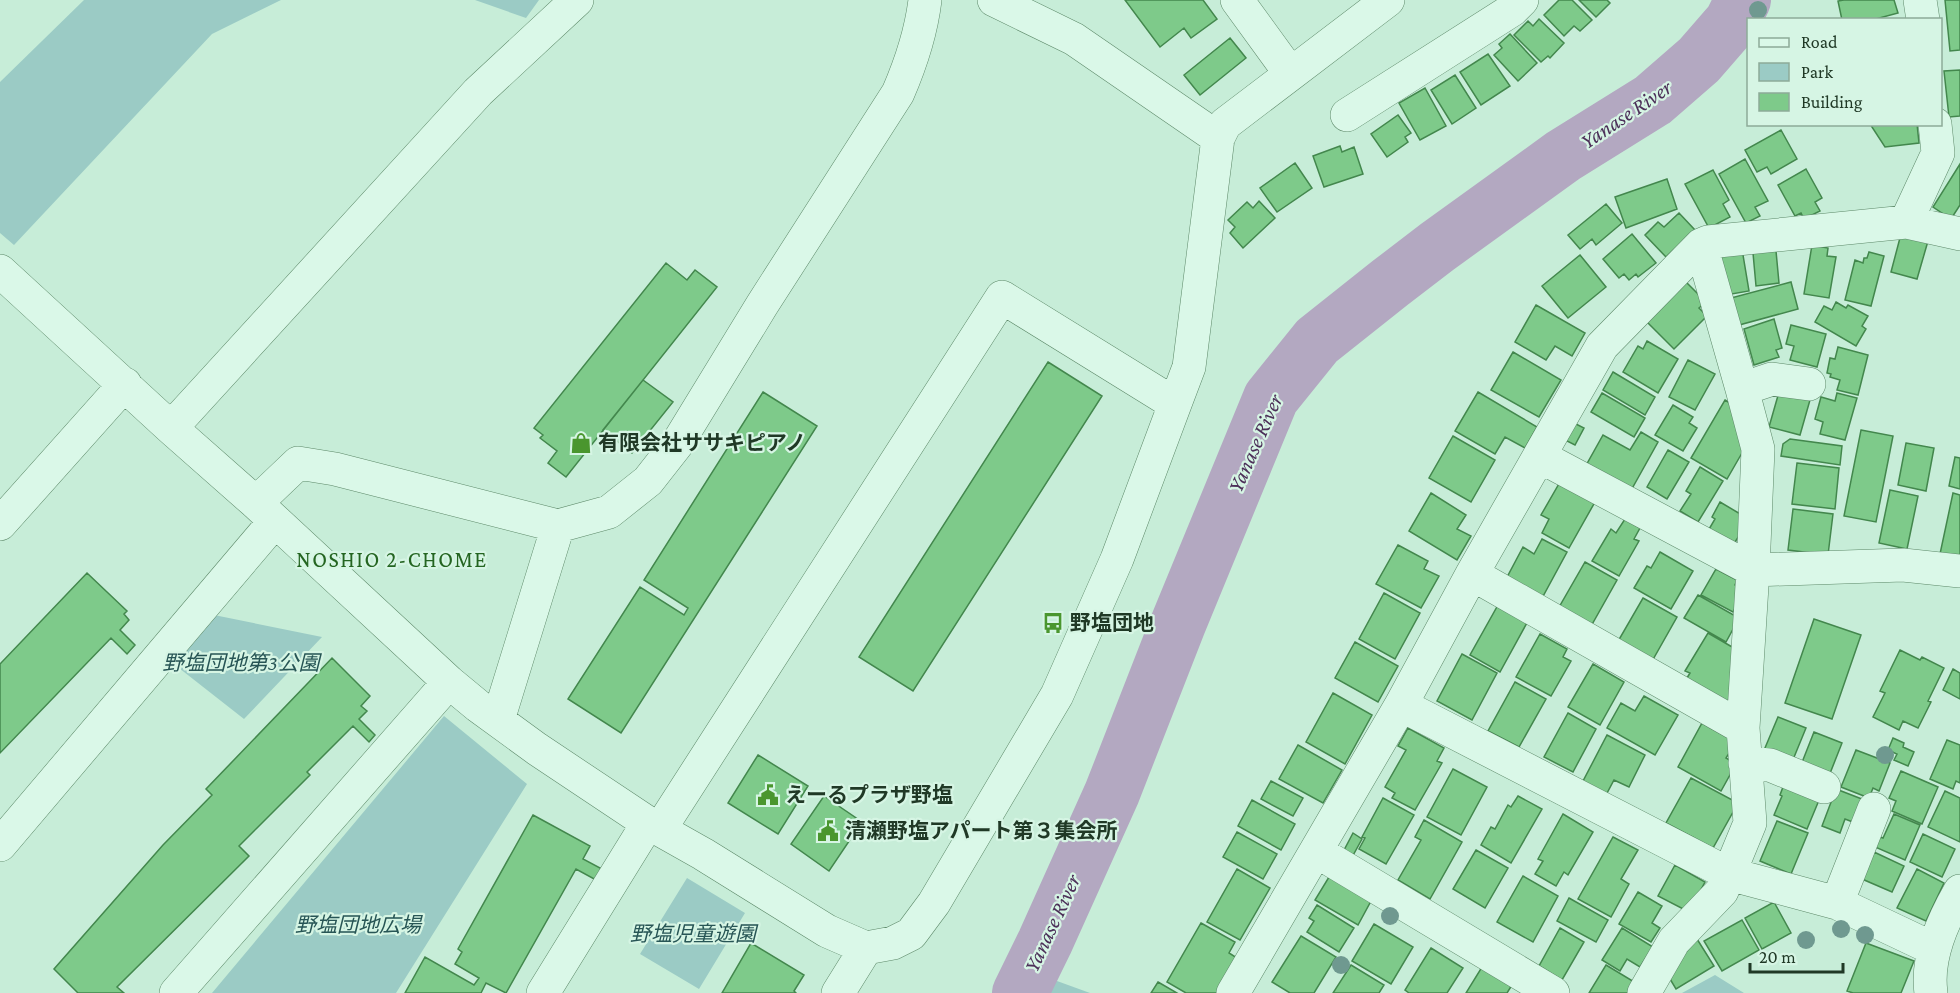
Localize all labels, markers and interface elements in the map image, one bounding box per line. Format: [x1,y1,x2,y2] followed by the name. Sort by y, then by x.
[1747,18,1942,126] legend
[1801,32,1838,52] text: Road
[1801,62,1833,82] text: Park
[1576,74,1677,154] water label: Yanase River
[1801,92,1863,112] text: Building
[1222,389,1288,496] water label: Yanase River
[569,431,593,455] shop icon: 有限会社ササキピアノ
[598,431,806,455] place label: 有限会社ササキピアノ
[296,547,488,572] district label: NOSHIO 2-CHOME
[1041,611,1065,635] bus stop icon: 野塩団地
[1070,611,1154,635] place label: 野塩団地
[163,651,322,675] park label: 野塩団地第3公園
[756,783,780,807] public building icon: えーるプラザ野塩
[785,783,953,807] place label: えーるプラザ野塩
[816,819,840,843] public building icon: 清瀬野塩アパート第３集会所
[845,819,1118,843] place label: 清瀬野塩アパート第３集会所
[1019,869,1086,976] water label: Yanase River
[295,913,423,937] park label: 野塩団地広場
[630,922,759,946] park label: 野塩児童遊園
[1750,936,1843,974] scale bar
[1759,947,1796,967] text: 20 m

